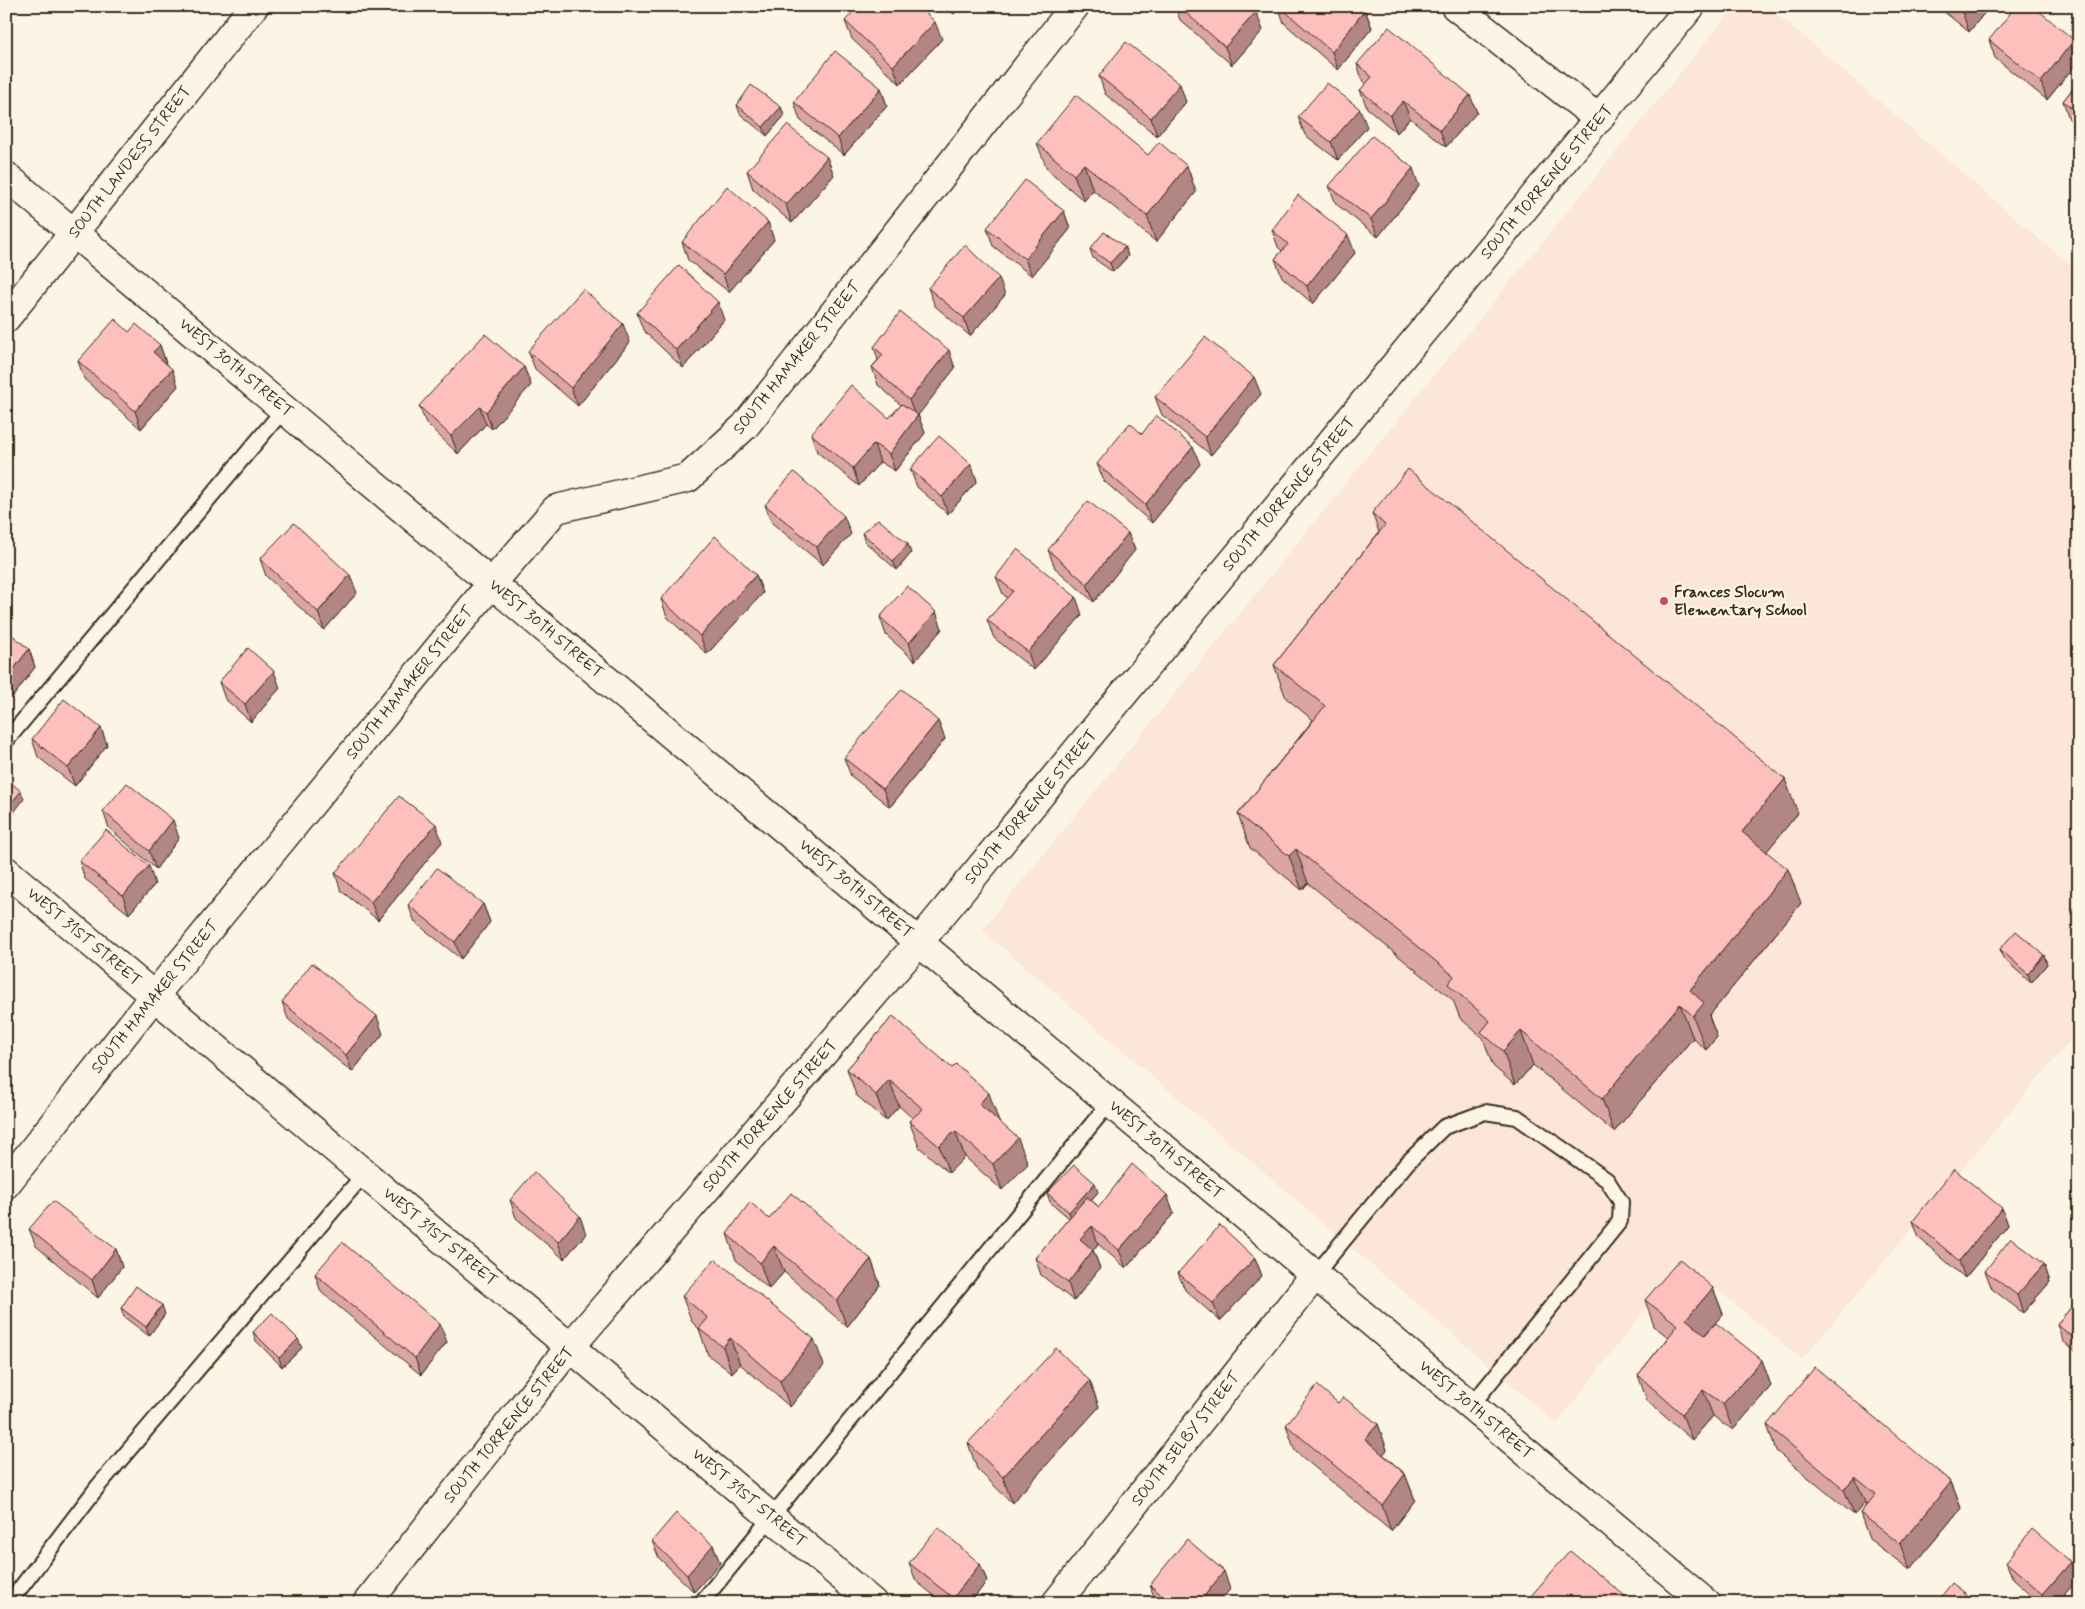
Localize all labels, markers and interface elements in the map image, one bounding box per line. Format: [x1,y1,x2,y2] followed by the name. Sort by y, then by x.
[64,81,196,243] street label: SOUTH LANDESS STREET
[1476,100,1618,264] street label: SOUTH TORRENCE STREET
[729,276,866,439] street label: SOUTH HAMAKER STREET
[174,314,298,422] street label: WEST 30TH STREET
[1218,412,1360,576] street label: SOUTH TORRENCE STREET
[484,575,608,683] street label: WEST 30TH STREET
[1674,582,1807,621] place label: Frances Slocum Elementary School
[1658,595,1670,607] marker: Frances Slocum Elementary School
[342,601,479,764] street label: SOUTH HAMAKER STREET
[960,725,1102,889] street label: SOUTH TORRENCE STREET
[794,835,918,943] street label: WEST 30TH STREET
[22,883,146,991] street label: WEST 31ST STREET
[87,915,224,1078] street label: SOUTH HAMAKER STREET
[698,1035,842,1197] street label: SOUTH TORRENCE STREET
[1104,1096,1228,1204] street label: WEST 30TH STREET
[378,1183,502,1291] street label: WEST 31ST STREET
[439,1342,579,1508] street label: SOUTH TORRENCE STREET
[1414,1356,1538,1464] street label: WEST 30TH STREET
[1127,1367,1246,1511] street label: SOUTH SELBY STREET
[687,1444,811,1552] street label: WEST 31ST STREET

